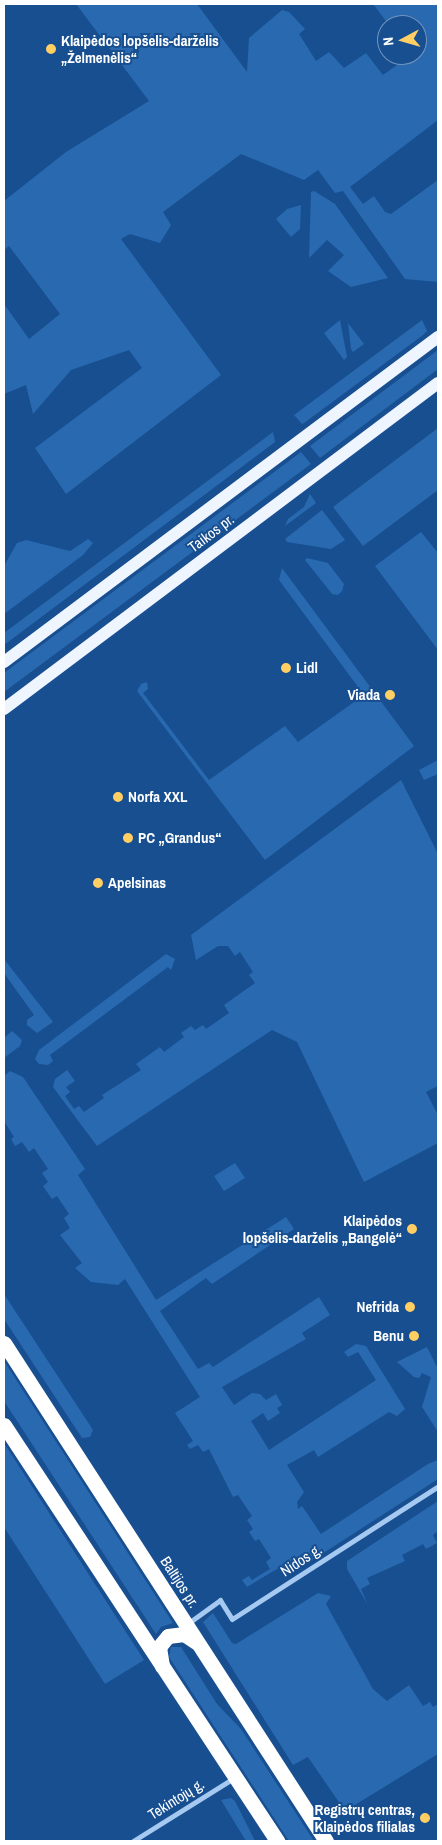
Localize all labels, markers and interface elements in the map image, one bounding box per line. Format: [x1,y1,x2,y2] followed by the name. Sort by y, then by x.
[377,15,427,65] north arrow
[61,31,219,66] place label: Klaipėdos lopšelis-darželis „Želmenėlis“
[379,36,397,47] text: N
[45,43,57,55] marker: Klaipėdos lopšelis-darželis „Želmenėlis“
[184,510,238,556] street label: Taikos pr.
[296,659,318,677] place label: Lidl
[280,662,292,674] marker: Lidl
[347,686,380,704] place label: Viada
[384,689,396,701] marker: Viada
[128,788,187,806] place label: Norfa XXL
[112,791,124,803] marker: Norfa XXL
[138,829,221,847] place label: PC „Grandus“
[122,832,134,844] marker: PC „Grandus“
[108,874,166,892] place label: Apelsinas
[92,877,104,889] marker: Apelsinas
[243,1211,402,1246] place label: Klaipėdos lopšelis-darželis „Bangelė“
[406,1223,418,1235] marker: Klaipėdos lopšelis-darželis „Bangelė“
[357,1298,399,1316] place label: Nefrida
[403,1300,417,1314] marker: Nefrida
[373,1327,404,1345] place label: Benu
[408,1330,420,1342] marker: Benu
[277,1540,325,1580] street label: Nidos g.
[157,1553,203,1611] street label: Baltijos pr.
[145,1775,207,1823] street label: Tekintojų g.
[315,1800,415,1835] place label: Registrų centras, Klaipėdos filialas
[419,1812,431,1824] marker: Registrų centras, Klaipėdos filialas

